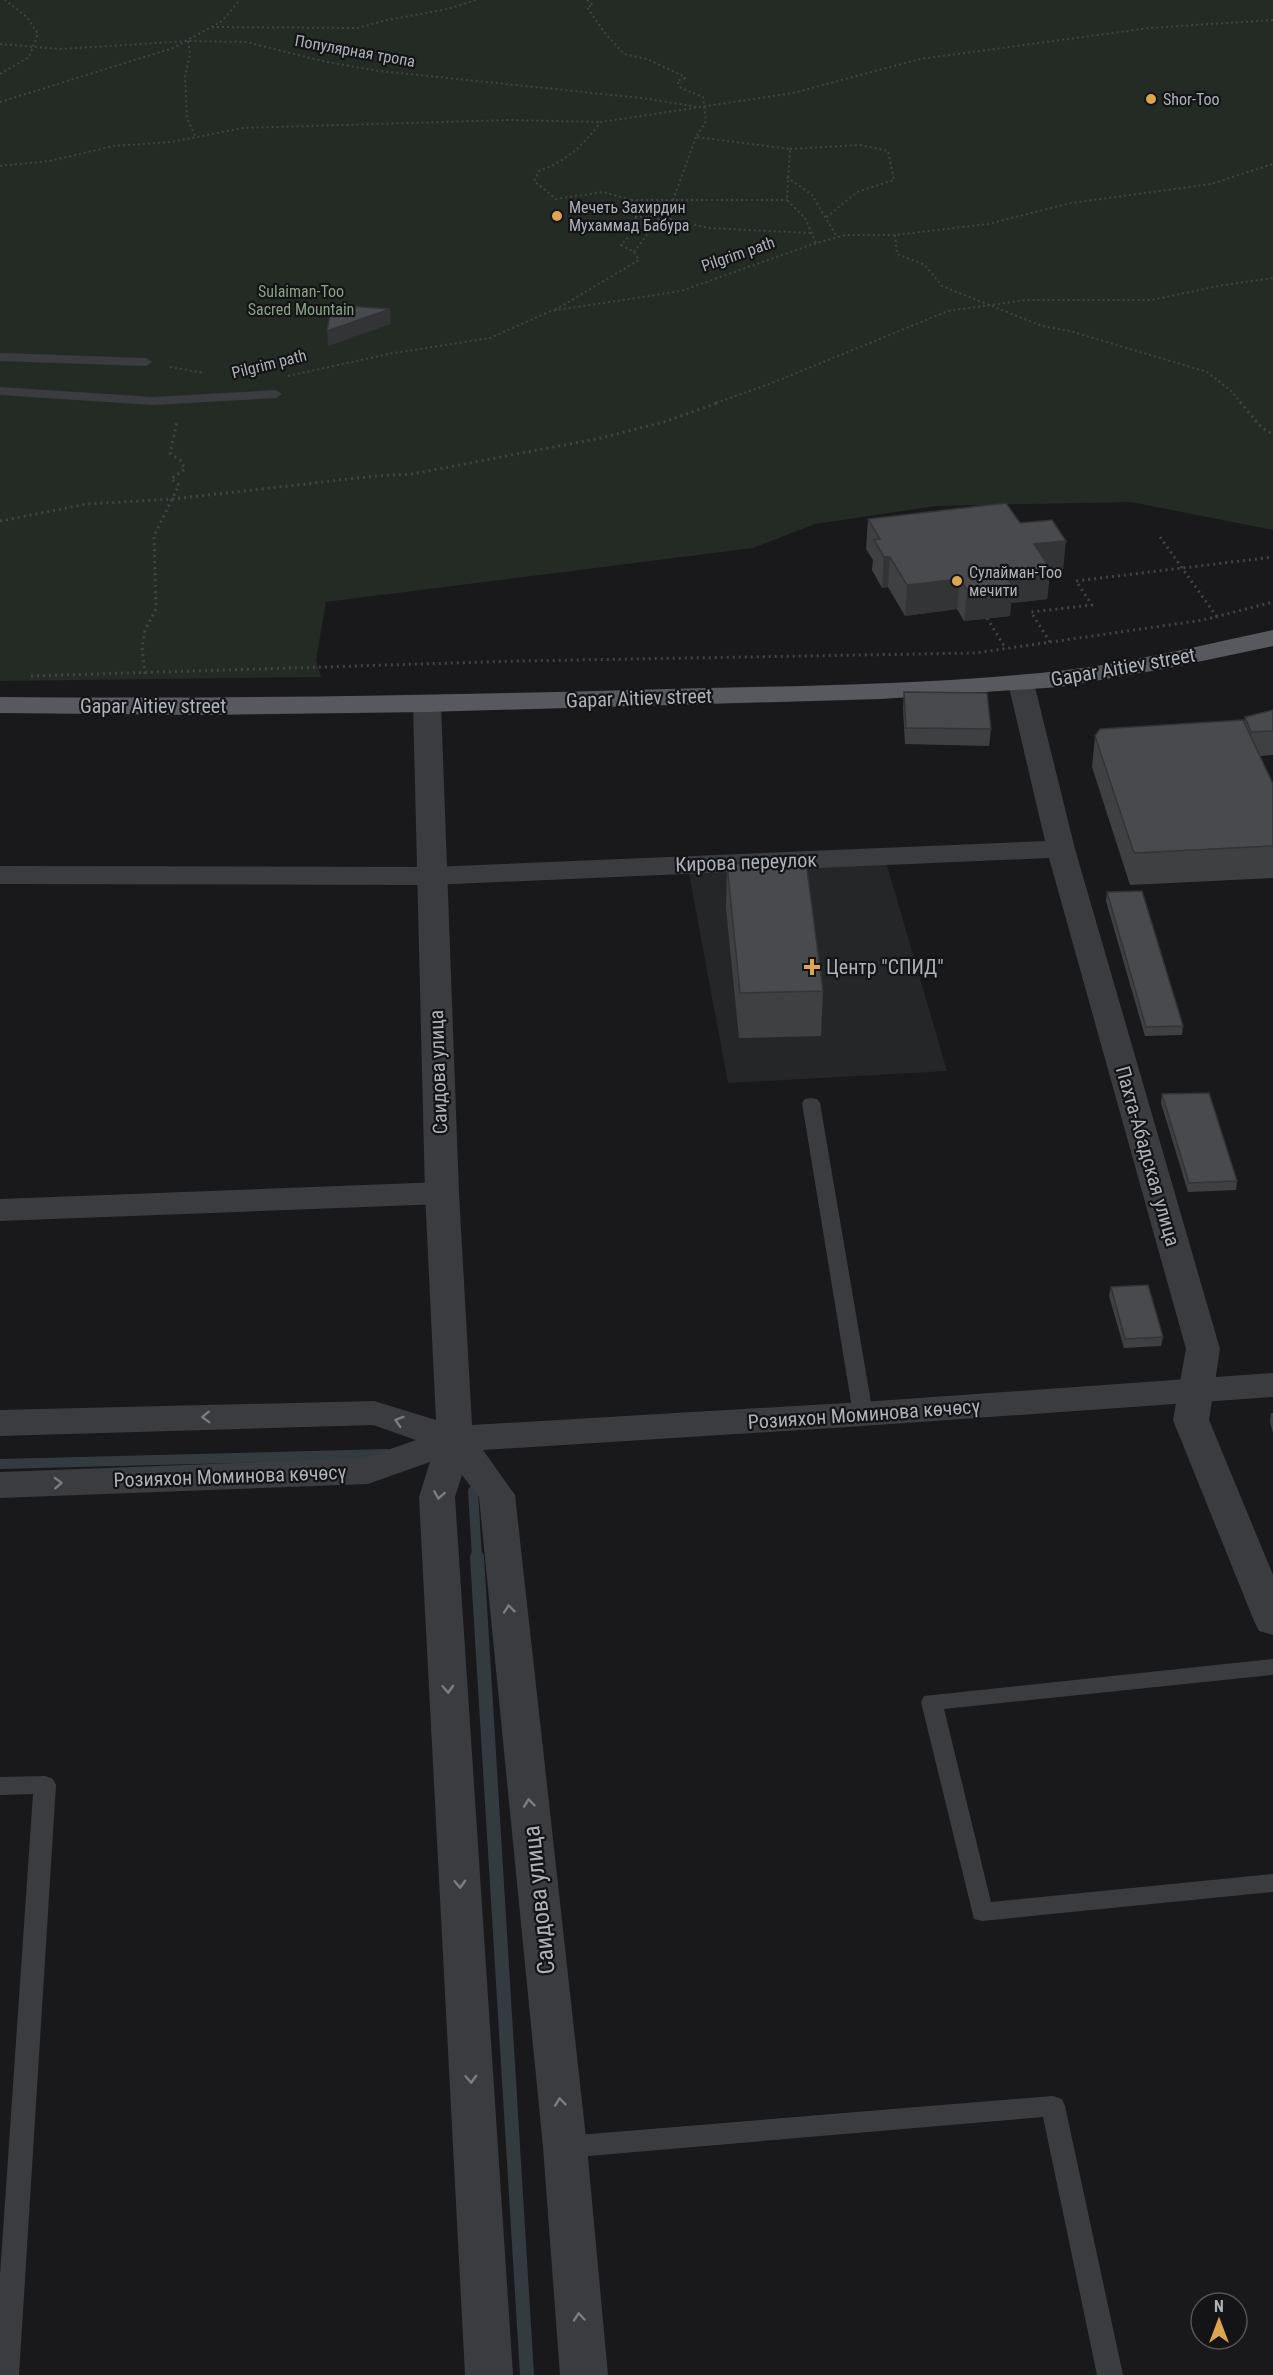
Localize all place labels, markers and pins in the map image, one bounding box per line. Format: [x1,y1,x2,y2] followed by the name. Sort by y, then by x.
[1163,90,1220,109] place label: Shor-Too
[1144,92,1158,106] marker: Shor-Too
[569,198,689,235] place label: Мечеть Захирдин Мухаммад Бабура
[550,209,564,223] marker: Мечеть Захирдин Мухаммад Бабура
[969,563,1062,600] place label: Сулайман-Тоо мечити
[950,574,964,588] marker: Сулайман-Тоо мечити
[826,955,944,979] place label: Центр "СПИД"
[803,958,821,976] marker: Центр "СПИД"

